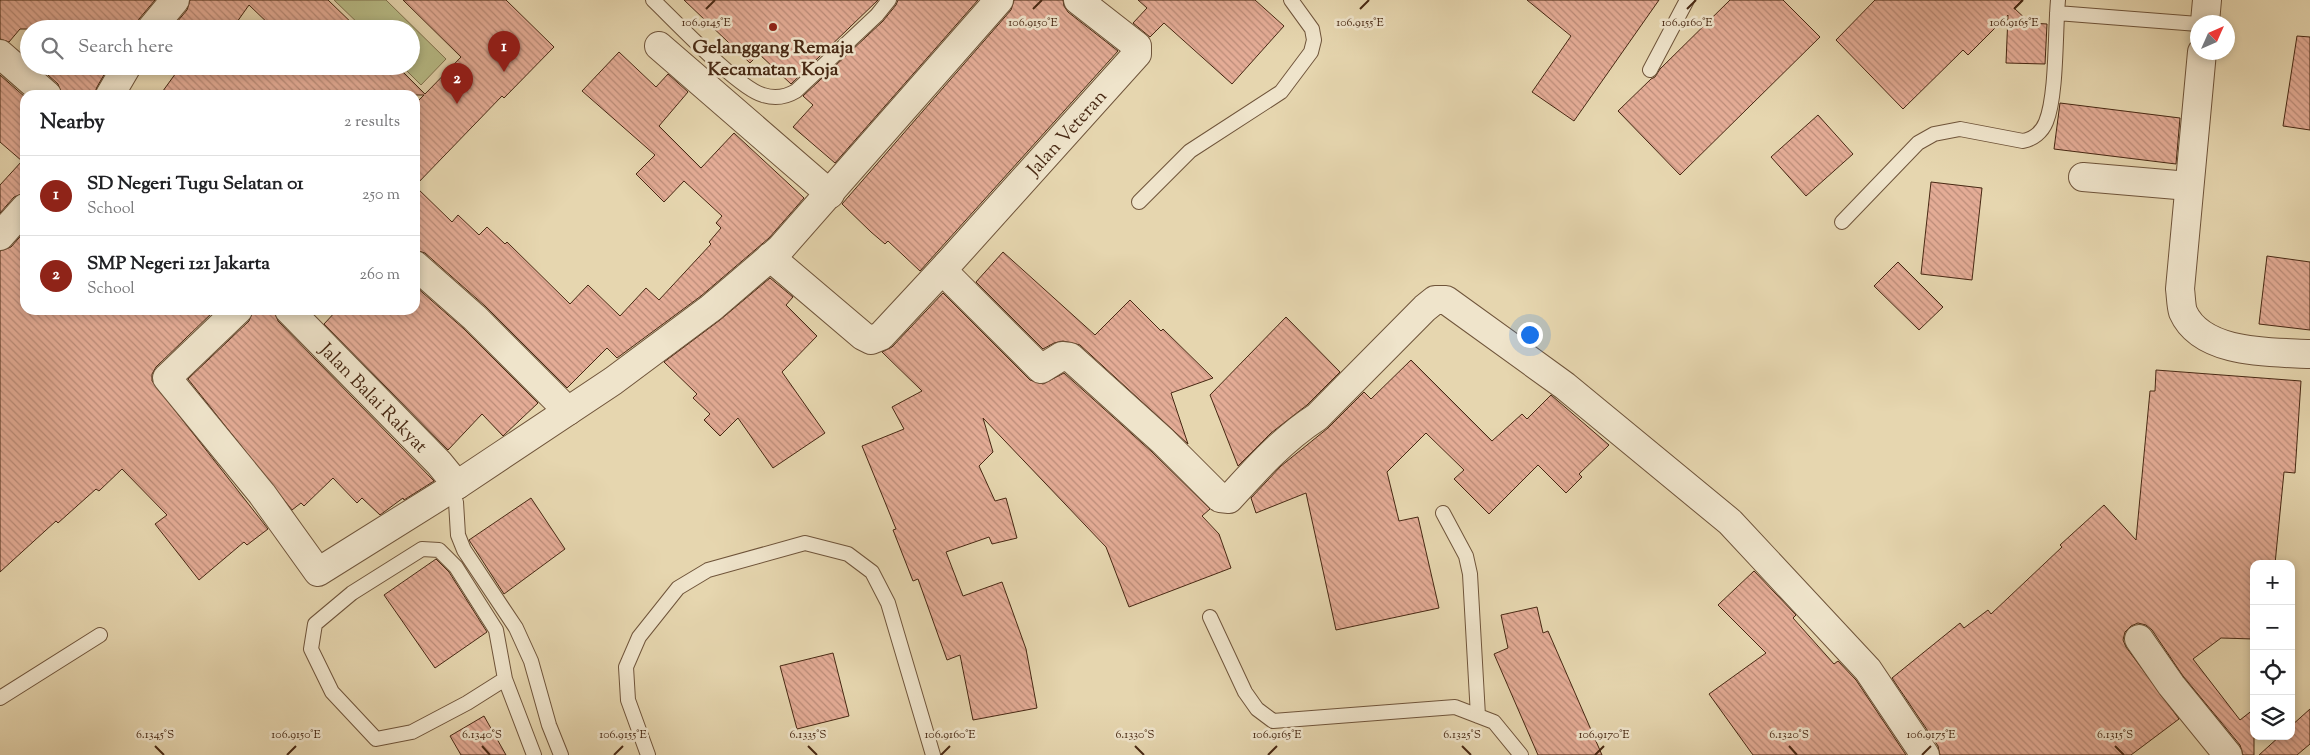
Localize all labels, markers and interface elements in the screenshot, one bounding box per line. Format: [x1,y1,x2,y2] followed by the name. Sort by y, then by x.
[681,14,731,32] text: 106.9145°E
[1008,14,1058,32] text: 106.9150°E
[1336,14,1384,32] text: 106.9155°E
[1661,14,1713,32] text: 106.9160°E
[1989,14,2039,32] text: 106.9165°E
[2190,15,2235,60] north arrow
[20,20,420,75] search box
[767,21,779,33] marker: Gelanggang Remaja Kecamatan Koja
[488,31,520,72] pin: 1
[38,34,66,62] icon: search
[78,34,173,61] text: Search here
[692,35,854,84] place label: Gelanggang Remaja Kecamatan Koja
[441,63,473,104] pin: 2
[1021,84,1114,184] street label: Jalan Veteran
[40,108,105,138] text: Nearby
[344,111,400,134] text: 2 results
[87,171,303,198] text: SD Negeri Tugu Selatan 01
[53,184,59,207] text: 1
[362,184,400,207] text: 250 m
[87,198,135,221] text: School
[87,251,270,278] text: SMP Negeri 121 Jakarta
[52,264,60,287] text: 2
[359,264,400,287] text: 260 m
[87,278,135,301] text: School
[1517,322,1543,348] your location
[312,337,433,460] street label: Jalan Balai Rakyat
[2250,560,2295,740] map controls
[2250,560,2295,605] button: +
[2250,605,2295,650] button: −
[2250,650,2295,695] button: locate
[2250,695,2295,740] button: layers
[136,726,174,744] text: 6.1345°S
[271,726,321,744] text: 106.9150°E
[462,726,502,744] text: 6.1340°S
[599,726,647,744] text: 106.9155°E
[790,726,826,744] text: 6.1335°S
[924,726,976,744] text: 106.9160°E
[1116,726,1154,744] text: 6.1330°S
[1252,726,1302,744] text: 106.9165°E
[1443,726,1481,744] text: 6.1325°S
[1579,726,1630,744] text: 106.9170°E
[1769,726,1809,744] text: 6.1320°S
[1906,726,1956,744] text: 106.9175°E
[2097,726,2133,744] text: 6.1315°S

